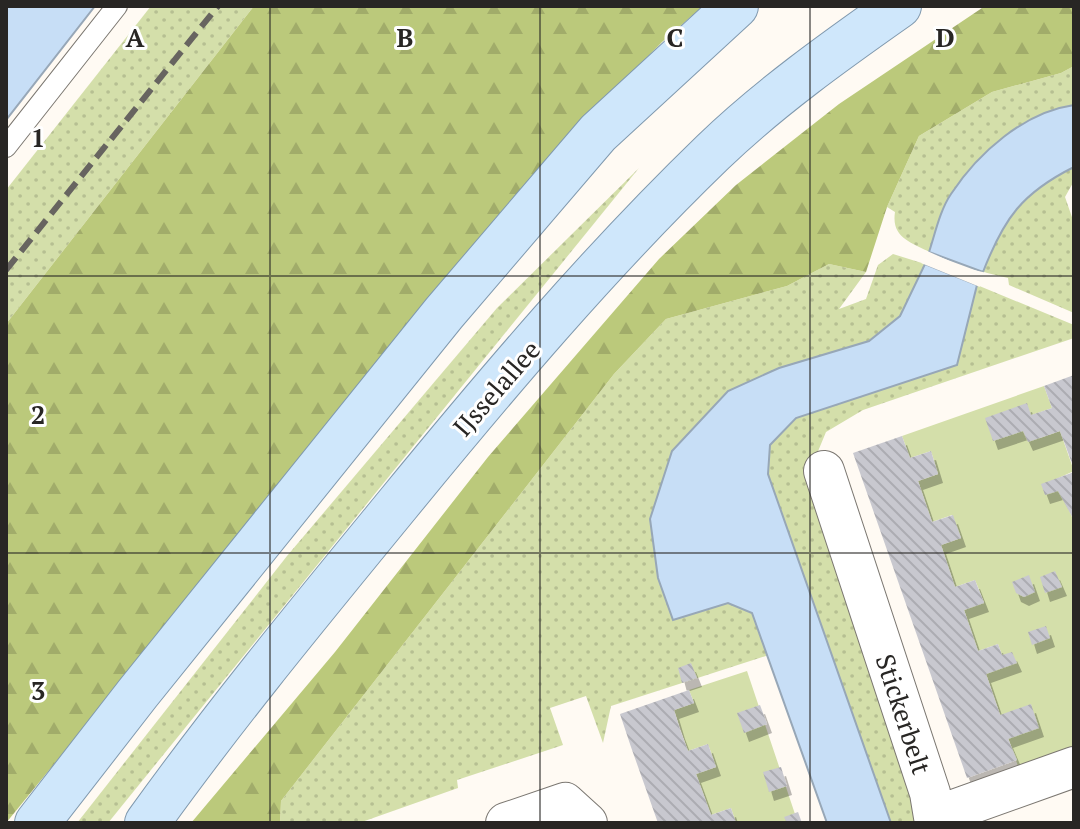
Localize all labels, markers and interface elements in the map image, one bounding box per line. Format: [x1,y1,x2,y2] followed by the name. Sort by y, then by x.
[126,20,145,54] text: A
[397,20,413,54] text: B
[667,20,683,54] text: C
[935,20,955,54] text: D
[31,120,45,154] text: 1
[445,333,547,443] street label: IJsselallee
[31,397,45,431] text: 2
[869,650,939,779] street label: Stickerbelt
[31,673,45,707] text: 3

